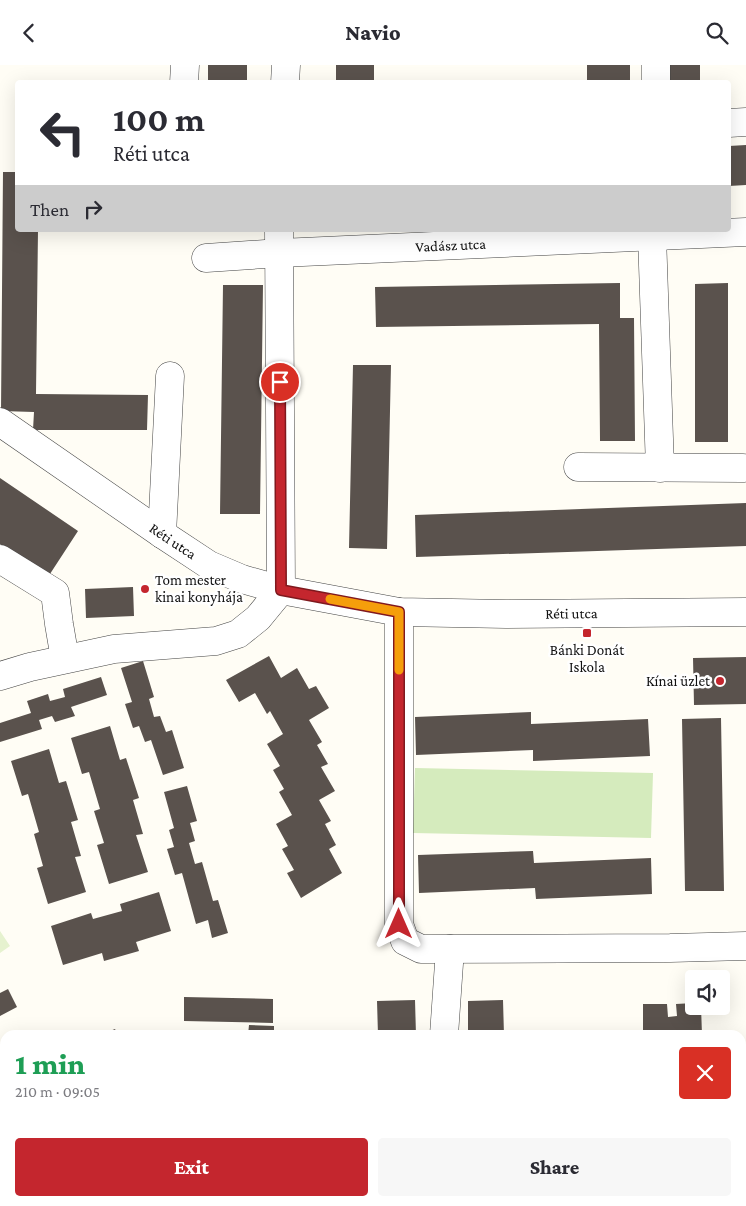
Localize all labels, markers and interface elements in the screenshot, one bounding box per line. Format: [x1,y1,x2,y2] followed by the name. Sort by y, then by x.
[15,19,43,47] icon: back
[703,19,731,47] icon: search
[345,20,401,45] text: Navio
[30,100,95,165] icon: left
[113,100,205,139] text: 100 m
[113,141,190,166] text: Réti utca
[79,195,107,223] icon: right
[30,199,69,220] text: Then
[415,236,486,255] street label: Vadász utca
[259,361,301,403] pin
[266,368,294,396] icon: arrive
[147,520,199,562] street label: Réti utca
[155,572,243,606] place label: Tom mester kinai konyhája
[139,583,151,595] marker: Tom mester kinai konyhája
[545,605,598,622] street label: Réti utca
[581,627,593,639] marker: Bánki Donát Iskola
[550,642,625,675] place label: Bánki Donát Iskola
[646,673,711,689] place label: Kínai üzlet
[714,675,726,687] marker: Kínai üzlet
[372,897,424,949] position arrow
[685,970,730,1015] map controls
[685,970,730,1015] button: sound
[15,1047,85,1080] text: 1 min
[679,1047,731,1099] button: close
[15,1083,100,1100] text: 210 m · 09:05
[15,1138,368,1196] button: Exit
[378,1138,731,1196] button: Share

